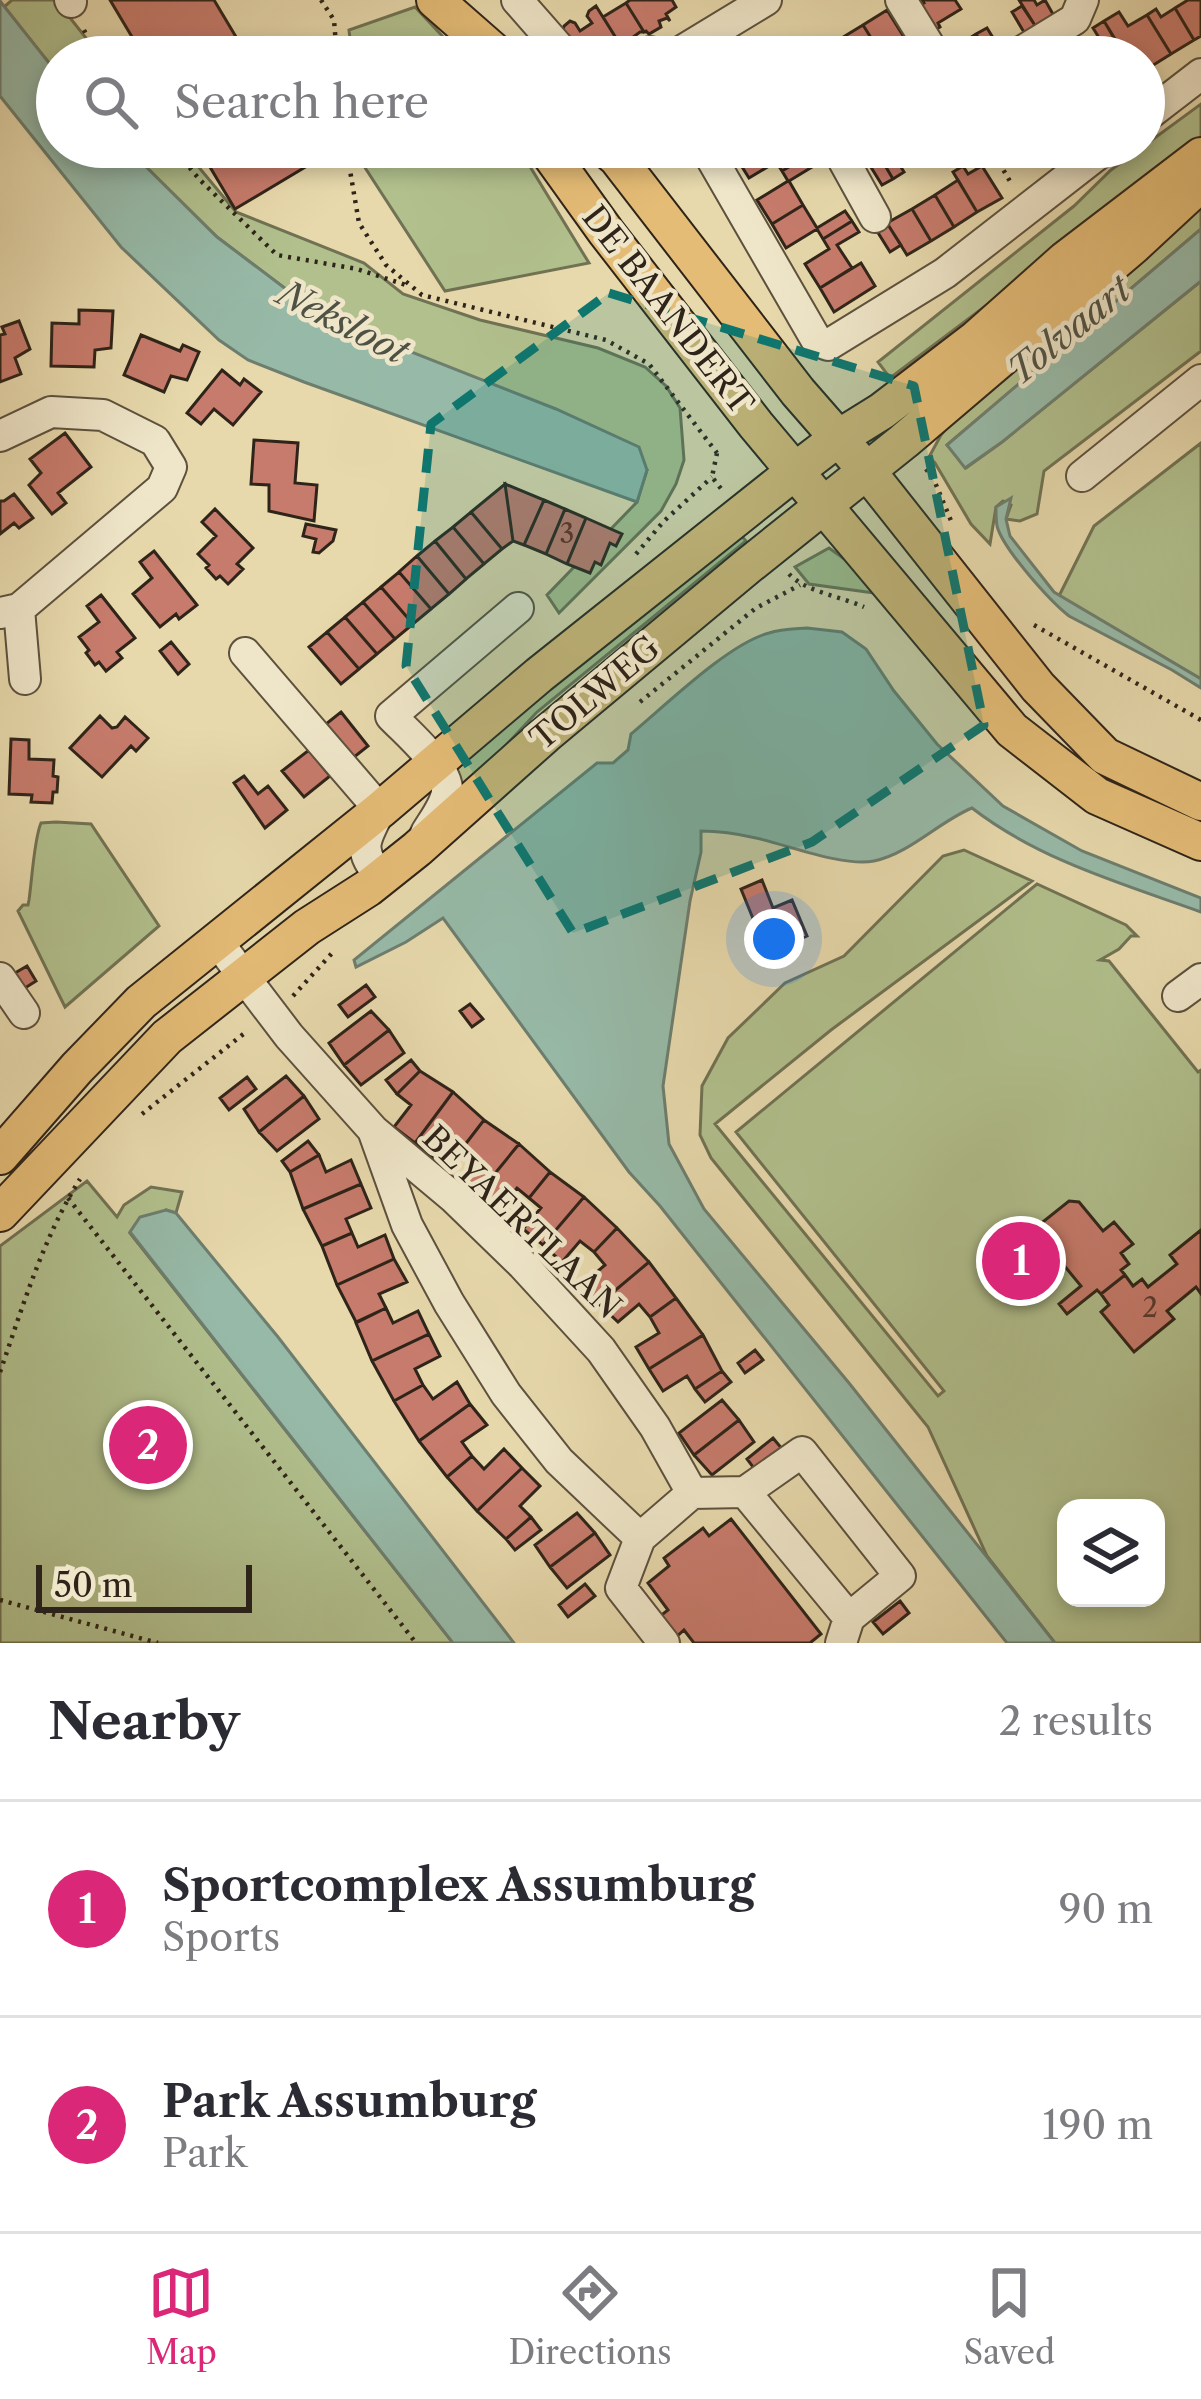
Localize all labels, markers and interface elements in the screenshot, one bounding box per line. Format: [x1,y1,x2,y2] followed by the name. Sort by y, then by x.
[36,36,1165,168] search box
[78,69,144,135] icon: search
[174,74,429,130] text: Search here
[574,197,762,423] street label: DE BAANDERT
[999,266,1141,393] water label: Tolvaart
[268,269,417,374] water label: Neksloot
[560,517,574,550] house number: 3
[522,627,668,759] street label: TOLWEG
[744,909,804,969] your location
[414,1117,630,1327] street label: BEYAERTLAAN
[982,1216,1060,1306] pin: 1
[1142,1291,1158,1324] house number: 2
[109,1400,187,1490] pin: 2
[1057,1499,1165,1607] map controls
[1057,1499,1165,1607] button: layers
[36,1559,252,1612] scale bar
[54,1565,132,1606] text: 50 m
[48,1690,240,1752] text: Nearby
[999,1697,1153,1745] text: 2 results
[162,1857,755,1913] text: Sportcomplex Assumburg
[78,1885,96,1933] text: 1
[1059,1885,1153,1933] text: 90 m
[162,1913,280,1961] text: Sports
[162,2073,536,2129] text: Park Assumburg
[75,2101,99,2149] text: 2
[1042,2101,1153,2149] text: 190 m
[162,2129,247,2177] text: Park
[146,2260,217,2373] tab: Map
[509,2260,672,2373] tab: Directions
[963,2260,1055,2373] tab: Saved

